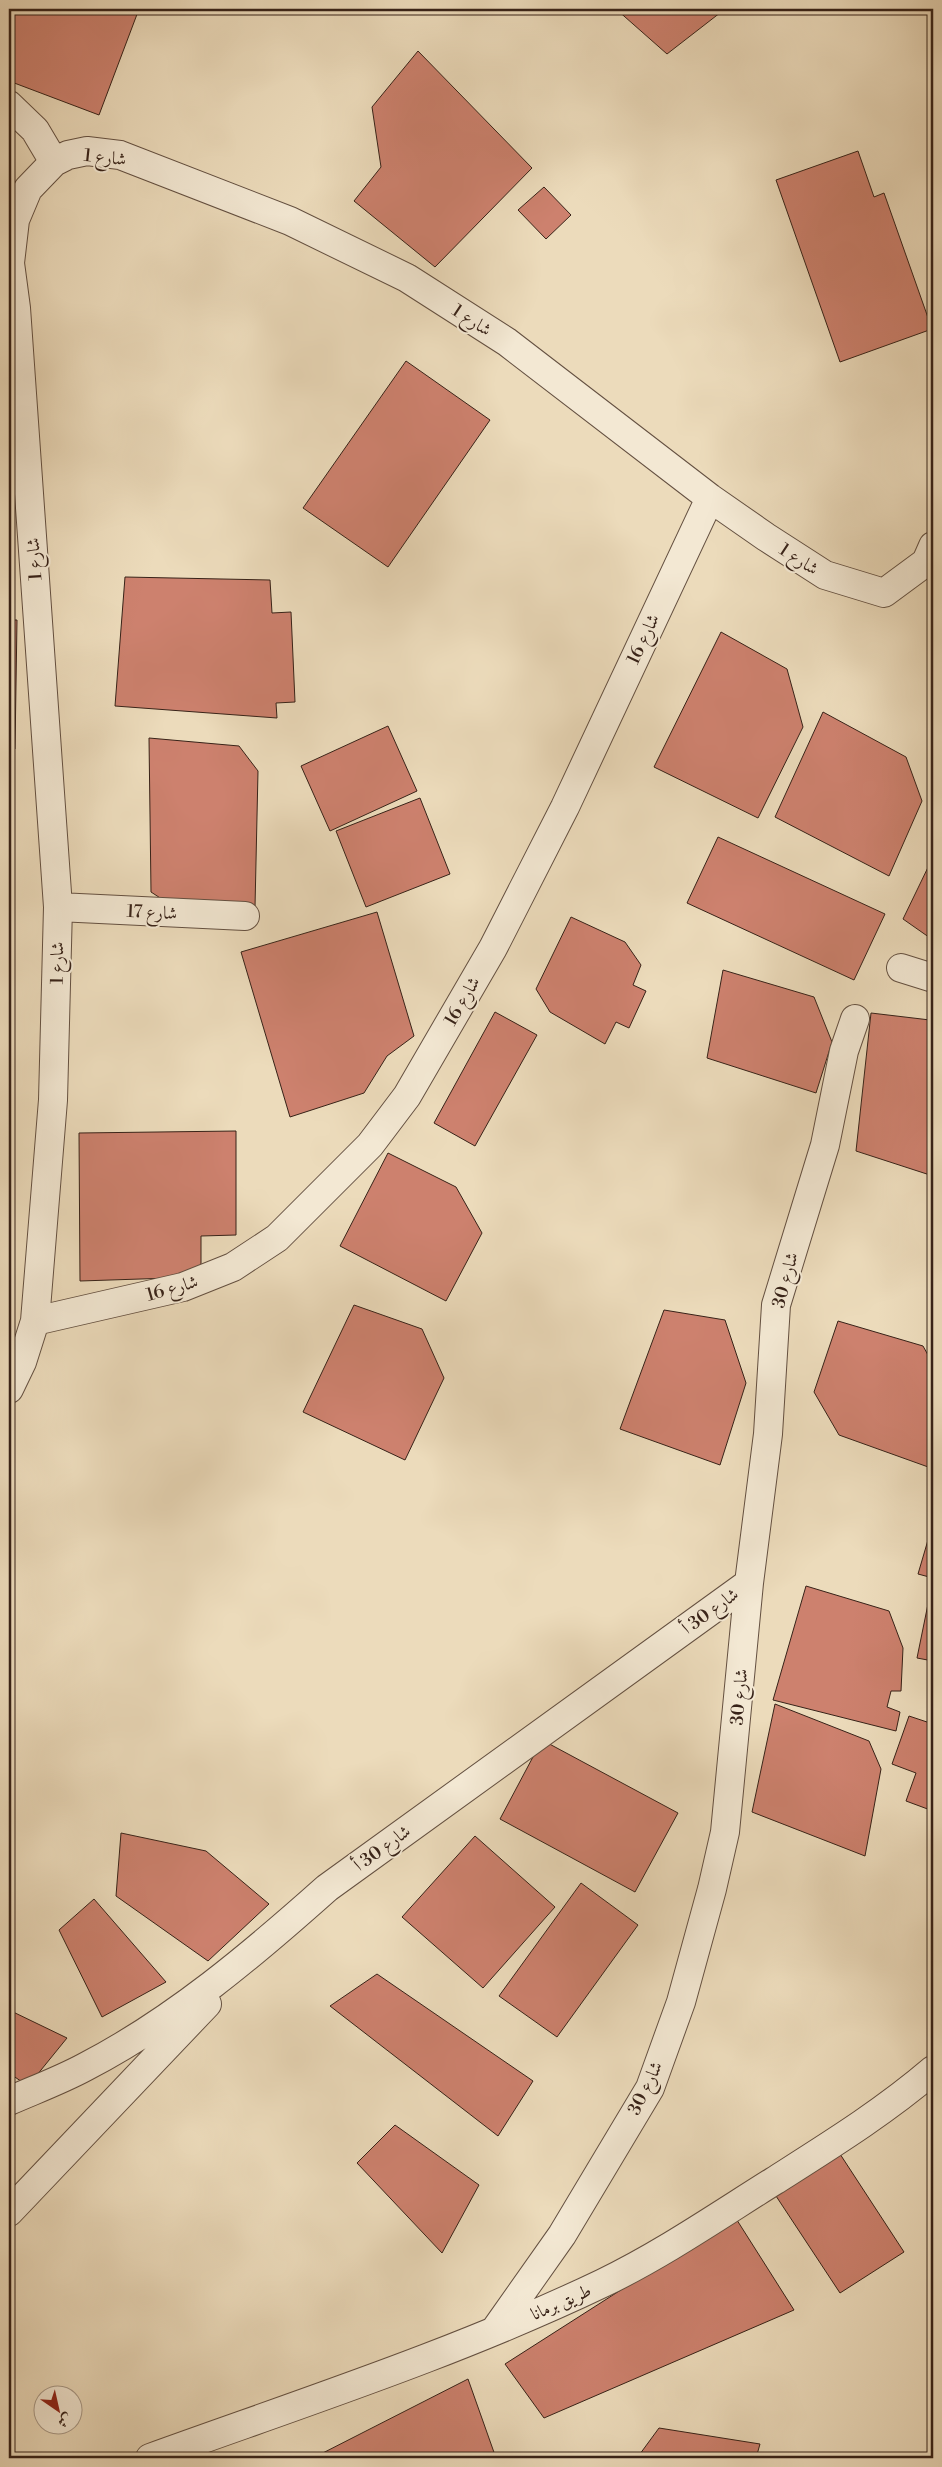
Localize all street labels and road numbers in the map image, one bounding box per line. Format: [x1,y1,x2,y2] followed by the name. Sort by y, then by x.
[82,144,127,174] street label: شارع 1
[446,299,496,344] street label: شارع 1
[22,537,50,581] street label: شارع 1
[773,538,823,583] street label: شارع 1
[622,610,668,669] street label: شارع 16
[126,900,178,928] street label: شارع 17
[46,941,72,985] street label: شارع 1
[439,973,488,1031] street label: شارع 16
[767,1250,807,1311] street label: شارع 30
[143,1270,202,1310] street label: شارع 16
[676,1581,745,1642] street label: شارع 30 أ
[726,1668,756,1727] street label: شارع 30
[348,1818,417,1879] street label: شارع 30 أ
[623,2058,671,2120] street label: شارع 30
[527,2279,595,2326] street label: طريق برمانا

